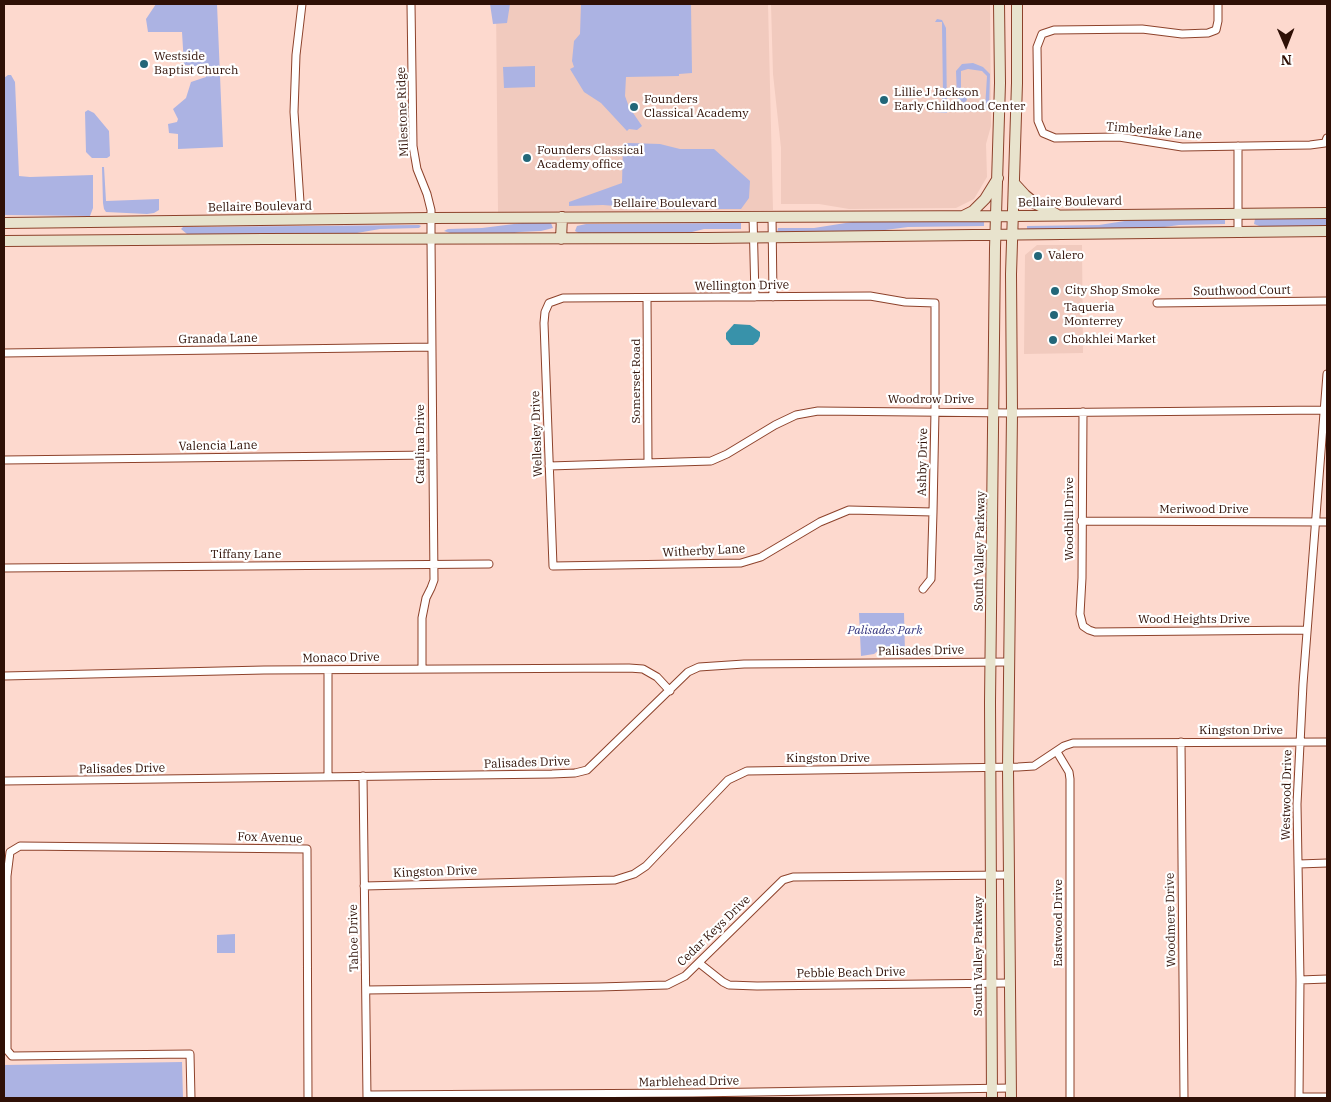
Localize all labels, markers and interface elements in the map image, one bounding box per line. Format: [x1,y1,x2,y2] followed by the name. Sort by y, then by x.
[1261,20,1311,70] north arrow
[154,50,238,78] place label: Westside Baptist Church
[1281,51,1292,69] text: N
[138,58,150,70] marker: Westside Baptist Church
[394,67,412,157] street label: Milestone Ridge
[894,86,1025,114] place label: Lillie J Jackson Early Childhood Center
[644,93,749,121] place label: Founders Classical Academy
[878,94,890,106] marker: Lillie J Jackson Early Childhood Center
[628,101,640,113] marker: Founders Classical Academy
[1106,120,1202,142] street label: Timberlake Lane
[537,144,643,172] place label: Founders Classical Academy office
[521,152,533,164] marker: Founders Classical Academy office
[1018,194,1122,210] street label: Bellaire Boulevard
[613,197,717,211] street label: Bellaire Boulevard
[208,199,312,215] street label: Bellaire Boulevard
[1048,249,1084,263] place label: Valero
[1032,250,1044,262] marker: Valero
[695,278,789,294] street label: Wellington Drive
[1193,283,1291,299] street label: Southwood Court
[1065,284,1160,298] place label: City Shop Smoke
[1049,285,1061,297] marker: City Shop Smoke
[1064,301,1123,329] place label: Taqueria Monterrey
[1048,309,1060,321] marker: Taqueria Monterrey
[178,331,258,347] street label: Granada Lane
[1063,333,1156,347] place label: Chokhlei Market
[1047,334,1059,346] marker: Chokhlei Market
[630,339,644,423] street label: Somerset Road
[528,391,546,477] street label: Wellesley Drive
[888,393,974,407] street label: Woodrow Drive
[414,404,428,484] street label: Catalina Drive
[915,428,931,496] street label: Ashby Drive
[179,438,257,454] street label: Valencia Lane
[1063,477,1077,561] street label: Woodhill Drive
[972,491,988,611] street label: South Valley Parkway
[1159,503,1249,517] street label: Meriwood Drive
[662,542,746,560] street label: Witherby Lane
[211,548,281,562] street label: Tiffany Lane
[1138,613,1250,627] street label: Wood Heights Drive
[847,624,923,638] park label: Palisades Park
[878,643,964,659] street label: Palisades Drive
[302,650,380,666] street label: Monaco Drive
[1199,724,1283,738] street label: Kingston Drive
[1279,749,1295,841] street label: Westwood Drive
[786,752,870,766] street label: Kingston Drive
[484,754,570,772] street label: Palisades Drive
[79,761,165,777] street label: Palisades Drive
[237,830,303,846] street label: Fox Avenue
[393,863,477,881] street label: Kingston Drive
[1163,872,1179,968] street label: Woodmere Drive
[1052,879,1066,967] street label: Eastwood Drive
[674,892,754,970] street label: Cedar Keys Drive
[972,896,986,1016] street label: South Valley Parkway
[346,904,362,972] street label: Tahoe Drive
[797,965,905,981] street label: Pebble Beach Drive
[639,1074,739,1090] street label: Marblehead Drive

